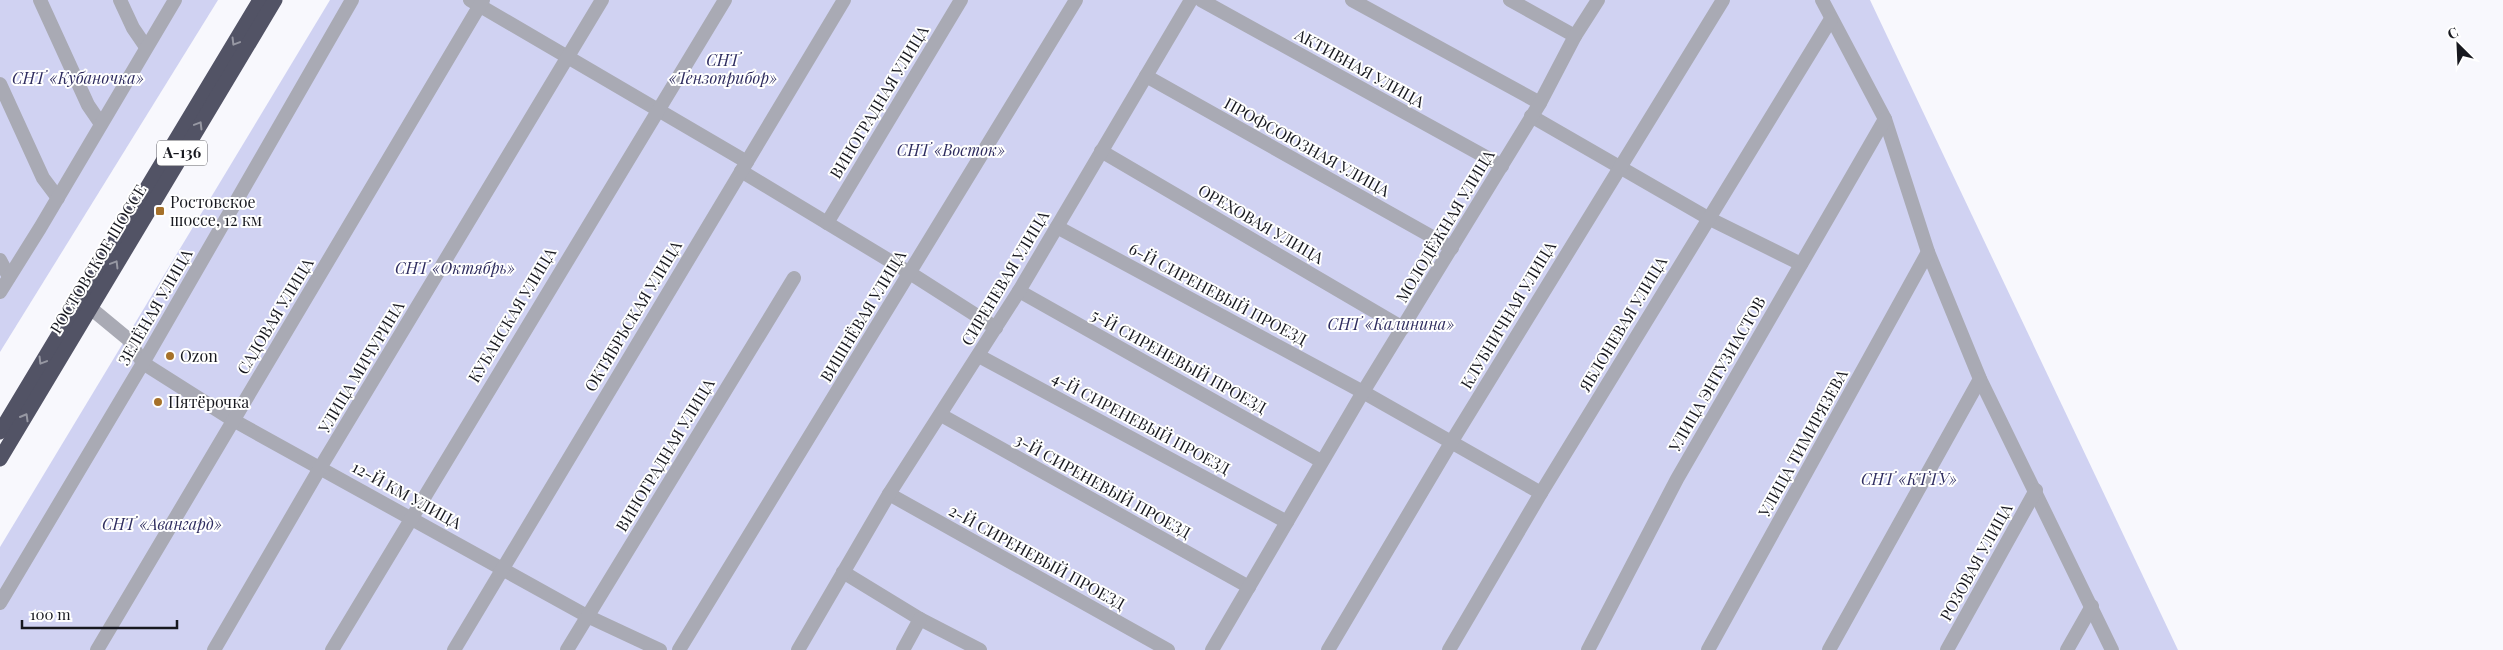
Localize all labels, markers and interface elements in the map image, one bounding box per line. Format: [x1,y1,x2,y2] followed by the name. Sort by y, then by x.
[2433,20,2483,70] north arrow
[825,21,933,182] street label: ВИНОГРАДНАЯ УЛИЦА
[2444,22,2461,43] text: С
[1291,23,1429,112] street label: АКТИВНАЯ УЛИЦА
[231,36,241,45] one-way arrow
[669,49,777,88] park label: СНТ «Тензоприбор»
[12,67,144,88] park label: СНТ «Кубаночка»
[1221,92,1395,201] street label: ПРОФСОЮЗНАЯ УЛИЦА
[193,122,203,131] one-way arrow
[897,139,1005,160] park label: СНТ «Восток»
[157,140,207,166] road number: А-136
[1391,145,1499,306] street label: МОЛОДЁЖНАЯ УЛИЦА
[1195,179,1329,269] street label: ОРЕХОВАЯ УЛИЦА
[45,180,150,337] street label: РОСТОВСКОЕ ШОССЕ
[170,191,262,230] place label: Ростовское шоссе, 12 км
[154,205,166,217] marker: Ростовское шоссе, 12 км
[956,206,1054,349] street label: СИРЕНЕВАЯ УЛИЦА
[579,236,686,395] street label: ОКТЯБРЬСКАЯ УЛИЦА
[1455,236,1560,392] street label: КЛУБНИЧНАЯ УЛИЦА
[1126,238,1311,350] street label: 6-Й СИРЕНЕВЫЙ ПРОЕЗД
[463,243,561,386] street label: КУБАНСКАЯ УЛИЦА
[113,244,197,369] street label: ЗЕЛЁНАЯ УЛИЦА
[815,245,911,385] street label: ВИШНЁВАЯ УЛИЦА
[1573,252,1672,396] street label: ЯБЛОНЕВАЯ УЛИЦА
[232,253,318,378] street label: САДОВАЯ УЛИЦА
[395,257,515,278] park label: СНТ «Октябрь»
[109,261,119,270] one-way arrow
[1663,292,1770,456] street label: УЛИЦА ЭНТУЗИАСТОВ
[312,296,409,437] street label: УЛИЦА МИЧУРИНА
[1088,304,1271,418] street label: 5-Й СИРЕНЕВЫЙ ПРОЕЗД
[1328,313,1454,334] park label: СНТ «Калинина»
[180,345,218,366] place label: Ozon
[164,350,176,362] marker: Ozon
[39,355,49,364] one-way arrow
[1753,364,1852,521] street label: УЛИЦА ТИМИРЯЗЕВА
[1049,367,1234,478] street label: 4-Й СИРЕНЕВЫЙ ПРОЕЗД
[611,374,719,535] street label: ВИНОГРАДНАЯ УЛИЦА
[168,391,249,412] place label: Пятёрочка
[152,396,164,408] marker: Пятёрочка
[18,414,28,423] one-way arrow
[1012,428,1195,543] street label: 3-Й СИРЕНЕВЫЙ ПРОЕЗД
[349,456,466,534] street label: 12-Й КМ УЛИЦА
[1861,468,1957,489] park label: СНТ «КТТУ»
[945,499,1129,614] street label: 2-Й СИРЕНЕВЫЙ ПРОЕЗД
[1935,499,2017,624] street label: РОЗОВАЯ УЛИЦА
[102,513,222,534] park label: СНТ «Авангард»
[22,598,178,630] scale bar
[30,604,71,624] text: 100 m

